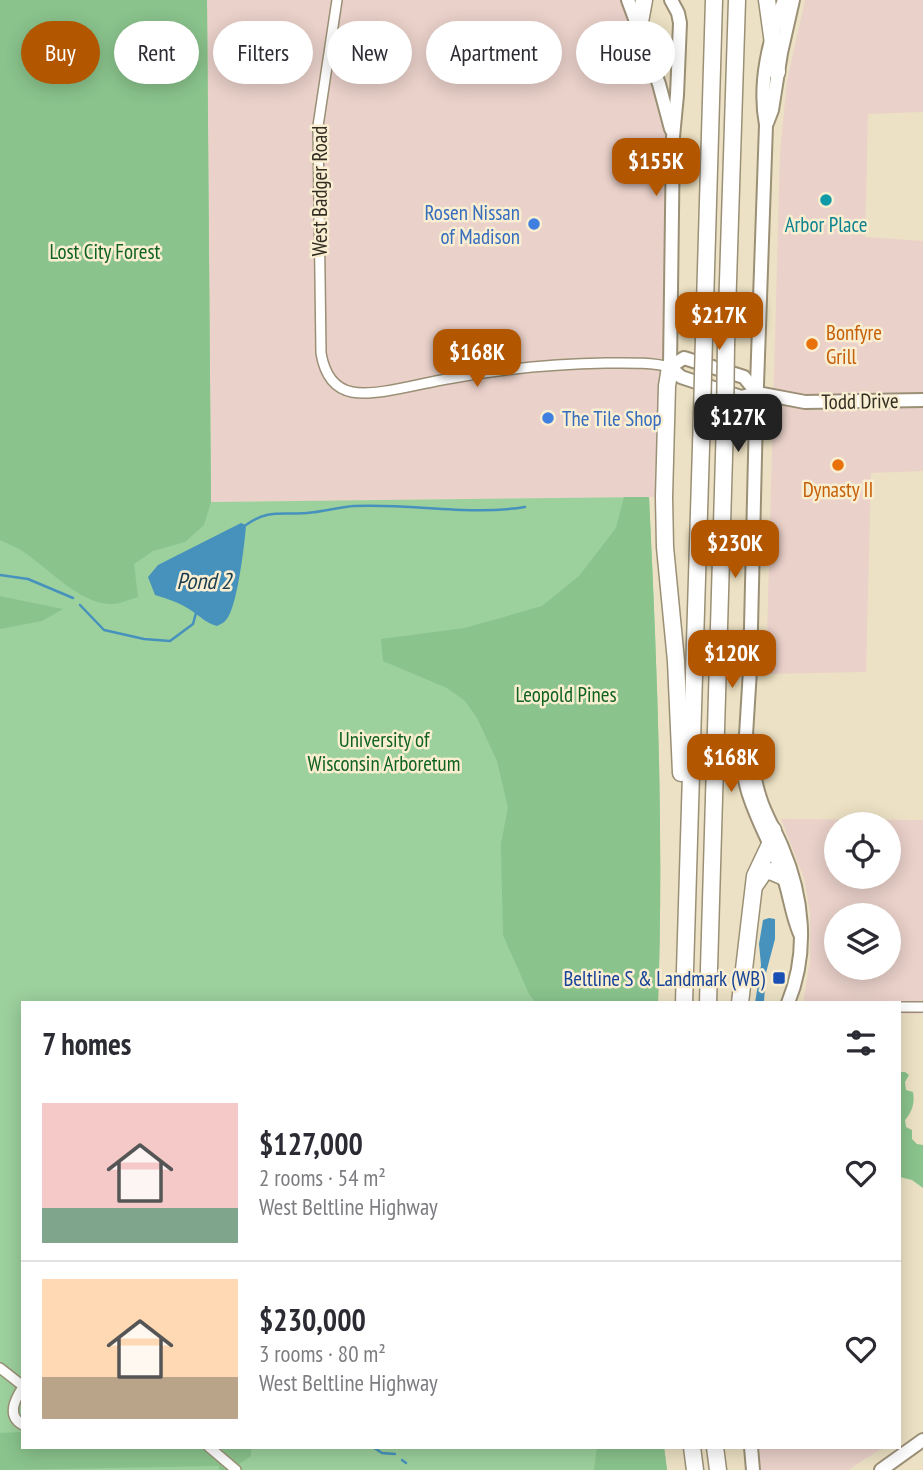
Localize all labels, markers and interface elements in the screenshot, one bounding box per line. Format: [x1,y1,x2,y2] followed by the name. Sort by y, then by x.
[21,21,100,84] chip: Buy
[114,21,199,84] chip: Rent
[213,21,313,84] chip: Filters
[327,21,412,84] chip: New
[426,21,562,84] chip: Apartment
[576,21,675,84] chip: House
[306,126,333,256] street label: West Badger Road
[607,138,705,198] pin: $155K
[628,146,684,175] text: $155K
[818,192,834,208] marker: Arbor Place
[425,199,520,250] place label: Rosen Nissan of Madison
[785,211,867,238] place label: Arbor Place
[526,216,542,232] marker: Rosen Nissan of Madison
[50,238,161,265] park label: Lost City Forest
[670,292,768,352] pin: $217K
[691,300,747,329] text: $217K
[826,319,882,370] place label: Bonfyre Grill
[428,330,526,389] pin: $168K
[804,336,820,352] marker: Bonfyre Grill
[449,337,505,366] text: $168K
[821,387,899,415] street label: Todd Drive
[689,394,787,454] pin: $127K
[710,402,766,431] text: $127K
[562,405,662,432] place label: The Tile Shop
[540,410,556,426] marker: The Tile Shop
[830,457,846,473] marker: Dynasty II
[803,476,873,503] place label: Dynasty II
[686,520,784,580] pin: $230K
[707,528,763,557] text: $230K
[177,566,234,595] water label: Pond 2
[683,630,781,690] pin: $120K
[704,638,760,667] text: $120K
[515,681,617,708] park label: Leopold Pines
[308,726,460,777] park label: University of Wisconsin Arboretum
[682,734,780,794] pin: $168K
[703,742,759,771] text: $168K
[824,812,901,980] map controls
[824,812,901,889] button: locate
[824,903,901,980] button: layers
[563,965,765,992] place label: Beltline S & Landmark (WB)
[771,970,787,986] marker: Beltline S & Landmark (WB)
[42,1024,131,1063] text: 7 homes
[842,1024,880,1062] icon: filters
[259,1124,363,1163] text: $127,000
[98,1131,182,1215] icon: home
[842,1154,880,1192] icon: heart
[259,1163,386,1192] text: 2 rooms · 54 m²
[259,1192,438,1221] text: West Beltline Highway
[259,1300,366,1339] text: $230,000
[98,1307,182,1391] icon: home
[842,1330,880,1368] icon: heart
[259,1339,386,1368] text: 3 rooms · 80 m²
[259,1368,438,1397] text: West Beltline Highway

